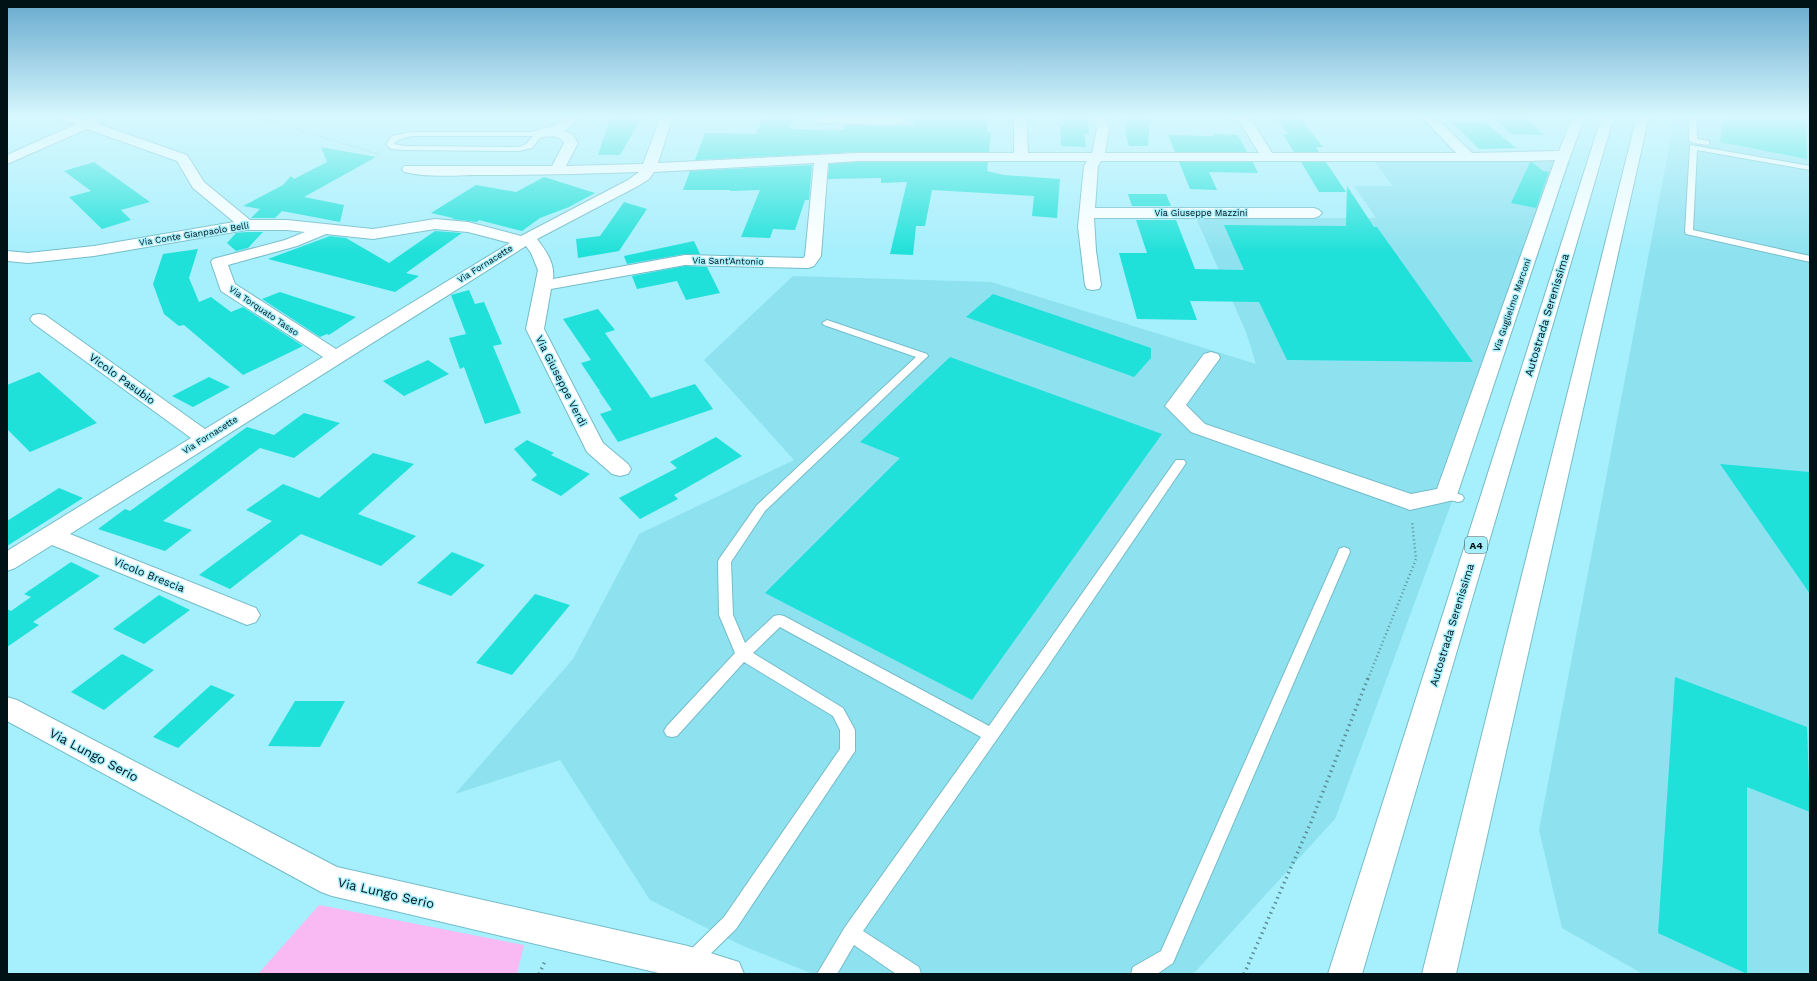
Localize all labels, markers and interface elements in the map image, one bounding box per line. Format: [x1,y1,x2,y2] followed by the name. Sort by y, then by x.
[1155,208,1247,218] street label: Via Giuseppe Mazzini
[138,220,250,248] street label: Via Conte Gianpaolo Belli
[456,243,514,285] street label: Via Fornacette
[1522,252,1572,378] street label: Autostrada Serenissima
[692,255,764,267] street label: Via Sant'Antonio
[1491,257,1533,353] street label: Via Guglielmo Marconi
[227,284,301,338] street label: Via Torquato Tasso
[532,333,590,429] street label: Via Giuseppe Verdi
[86,351,158,407] street label: Vicolo Pasubio
[181,414,239,456] street label: Via Fornacette
[1465,537,1487,553] road number: A4
[112,555,186,595] street label: Vicolo Brescia
[1427,562,1477,688] street label: Autostrada Serenissima
[47,725,141,785] street label: Via Lungo Serio
[336,875,436,911] street label: Via Lungo Serio

